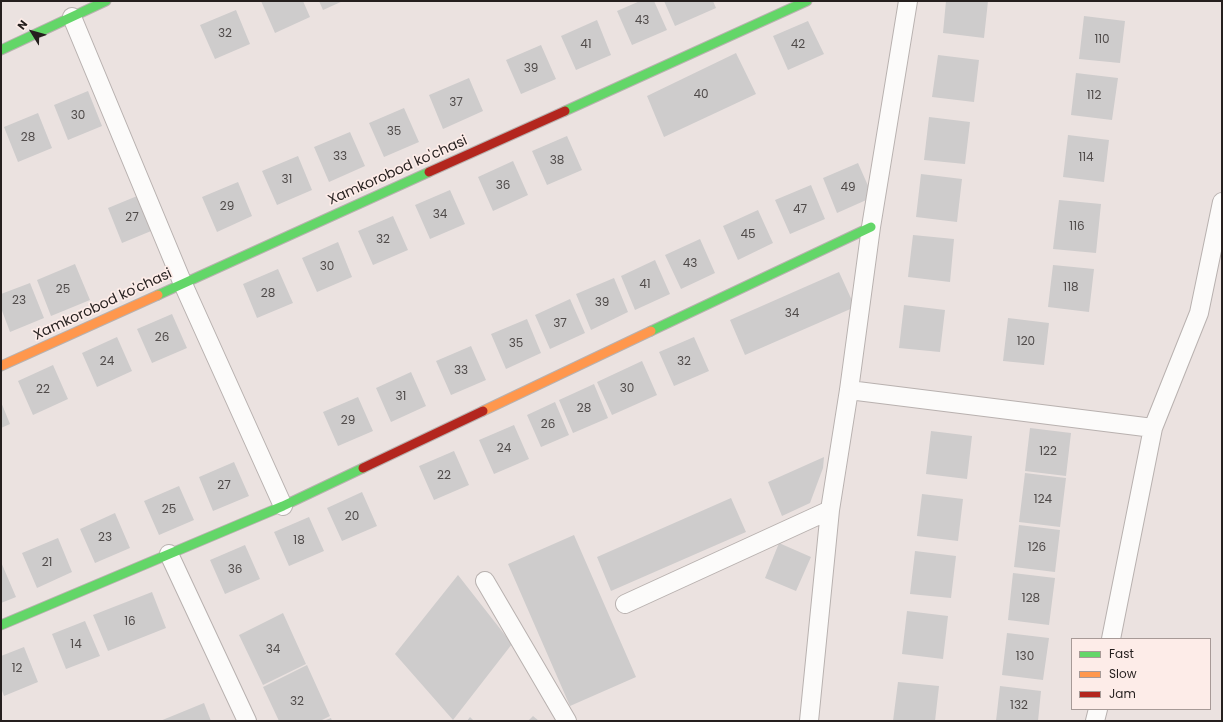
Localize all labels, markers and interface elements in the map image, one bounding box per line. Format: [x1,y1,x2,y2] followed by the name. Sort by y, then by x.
[12,12,52,52] north arrow
[635,14,649,28] house number: 43
[14,17,31,33] text: N
[218,27,232,41] house number: 32
[1094,33,1110,47] house number: 110
[580,38,592,52] house number: 41
[791,38,805,52] house number: 42
[524,62,538,76] house number: 39
[693,88,709,102] house number: 40
[1087,89,1101,103] house number: 112
[449,96,463,110] house number: 37
[71,109,85,123] house number: 30
[387,125,401,139] house number: 35
[21,131,35,145] house number: 28
[326,133,470,209] street label: Xamkorobod ko'chasi
[333,150,347,164] house number: 33
[1078,151,1094,165] house number: 114
[550,154,564,168] house number: 38
[282,173,292,187] house number: 31
[496,179,510,193] house number: 36
[840,181,856,195] house number: 49
[220,200,234,214] house number: 29
[793,203,807,217] house number: 47
[433,208,447,222] house number: 34
[125,211,139,225] house number: 27
[1069,220,1085,234] house number: 116
[740,228,756,242] house number: 45
[376,233,390,247] house number: 32
[683,257,697,271] house number: 43
[320,260,334,274] house number: 30
[31,266,175,344] street label: Xamkorobod ko'chasi
[639,278,651,292] house number: 41
[1063,281,1079,295] house number: 118
[56,283,70,297] house number: 25
[261,287,275,301] house number: 28
[12,294,26,308] house number: 23
[595,296,609,310] house number: 39
[785,307,799,321] house number: 34
[553,317,567,331] house number: 37
[155,331,169,345] house number: 26
[1017,335,1035,349] house number: 120
[509,337,523,351] house number: 35
[100,355,114,369] house number: 24
[677,355,691,369] house number: 32
[454,364,468,378] house number: 33
[620,382,634,396] house number: 30
[36,383,50,397] house number: 22
[396,390,406,404] house number: 31
[577,402,591,416] house number: 28
[341,414,355,428] house number: 29
[541,418,555,432] house number: 26
[497,442,511,456] house number: 24
[1039,445,1057,459] house number: 122
[437,469,451,483] house number: 22
[217,479,231,493] house number: 27
[1034,493,1052,507] house number: 124
[162,503,176,517] house number: 25
[345,510,359,524] house number: 20
[98,531,112,545] house number: 23
[293,534,305,548] house number: 18
[1028,541,1046,555] house number: 126
[42,556,52,570] house number: 21
[228,563,242,577] house number: 36
[1022,592,1040,606] house number: 128
[124,615,136,629] house number: 16
[70,638,82,652] house number: 14
[1071,638,1211,710] legend
[266,643,280,657] house number: 34
[1109,645,1134,662] text: Fast
[1016,650,1034,664] house number: 130
[12,662,22,676] house number: 12
[1109,665,1137,682] text: Slow
[1109,685,1136,702] text: Jam
[290,695,304,709] house number: 32
[1010,699,1028,713] house number: 132

